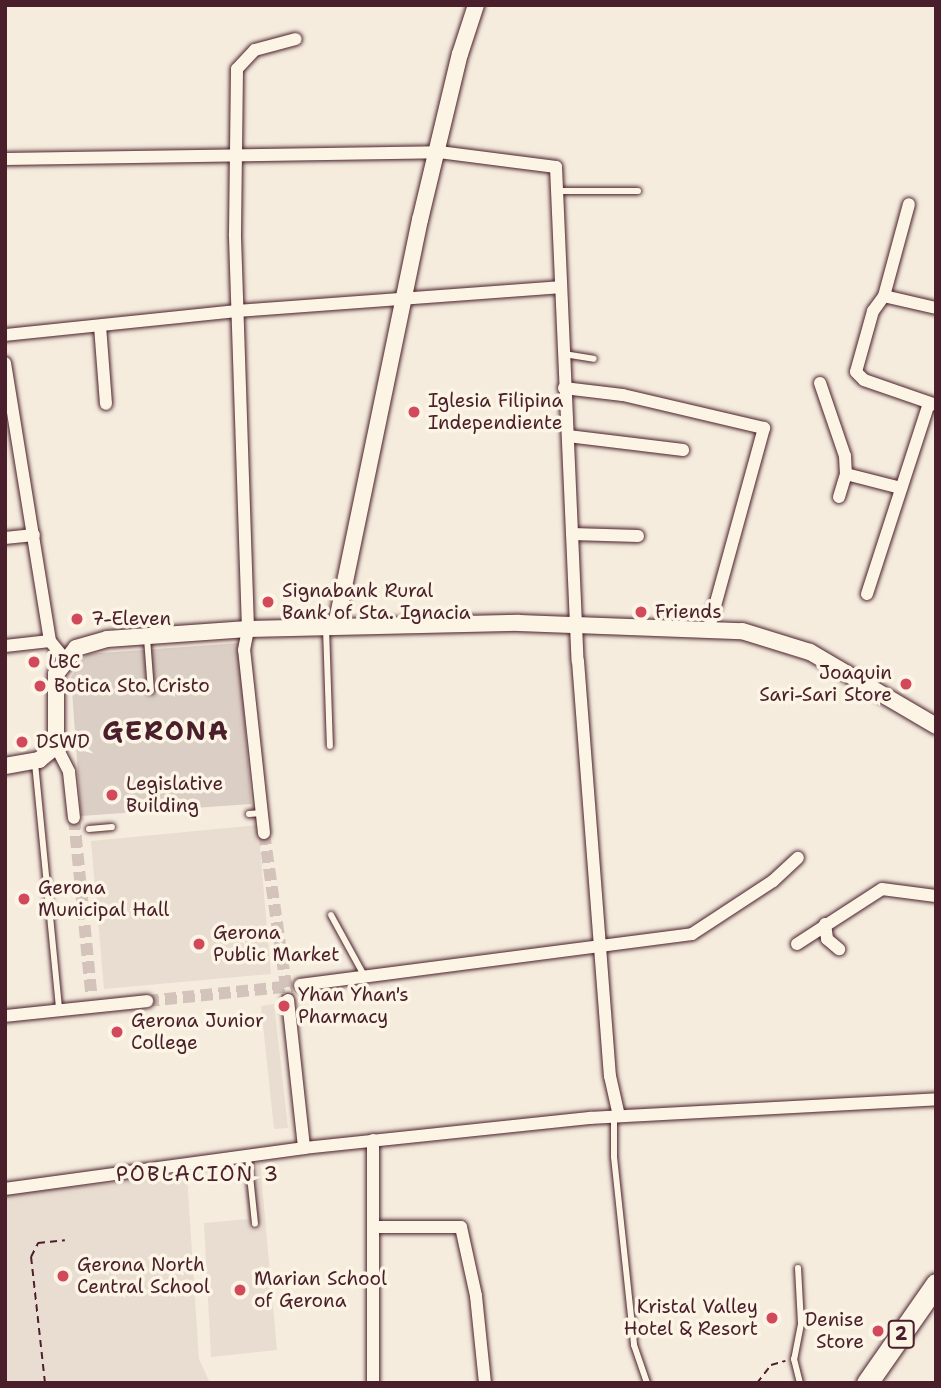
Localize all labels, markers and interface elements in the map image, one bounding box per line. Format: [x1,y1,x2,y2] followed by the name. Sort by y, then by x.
[428,390,563,434] place label: Iglesia Filipina Independiente
[406,404,422,420] marker: Iglesia Filipina Independiente
[282,580,471,624] place label: Signabank Rural Bank of Sta. Ignacia
[260,594,276,610] marker: Signabank Rural Bank of Sta. Ignacia
[655,601,722,623] place label: Friends
[633,604,649,620] marker: Friends
[91,608,171,630] place label: 7-Eleven
[69,611,85,627] marker: 7-Eleven
[48,651,81,673] place label: LBC
[26,654,42,670] marker: LBC
[759,662,892,706] place label: Joaquin Sari-Sari Store
[54,675,210,697] place label: Botica Sto. Cristo
[898,676,914,692] marker: Joaquin Sari-Sari Store
[32,678,48,694] marker: Botica Sto. Cristo
[103,715,229,747] district label: GERONA
[36,731,90,753] place label: DSWD
[14,734,30,750] marker: DSWD
[126,773,223,817] place label: Legislative Building
[104,787,120,803] marker: Legislative Building
[38,877,169,921] place label: Gerona Municipal Hall
[16,891,32,907] marker: Gerona Municipal Hall
[213,922,340,966] place label: Gerona Public Market
[191,936,207,952] marker: Gerona Public Market
[298,984,409,1028] place label: Yhan Yhan's Pharmacy
[276,998,292,1014] marker: Yhan Yhan's Pharmacy
[131,1010,264,1054] place label: Gerona Junior College
[109,1024,125,1040] marker: Gerona Junior College
[117,1161,279,1187] district label: POBLACION 3
[77,1254,210,1298] place label: Gerona North Central School
[55,1268,71,1284] marker: Gerona North Central School
[254,1268,387,1312] place label: Marian School of Gerona
[232,1282,248,1298] marker: Marian School of Gerona
[624,1296,758,1340] place label: Kristal Valley Hotel & Resort
[805,1309,864,1353] place label: Denise Store
[764,1310,780,1326] marker: Kristal Valley Hotel & Resort
[887,1320,915,1349] road number: 2
[870,1323,886,1339] marker: Denise Store

